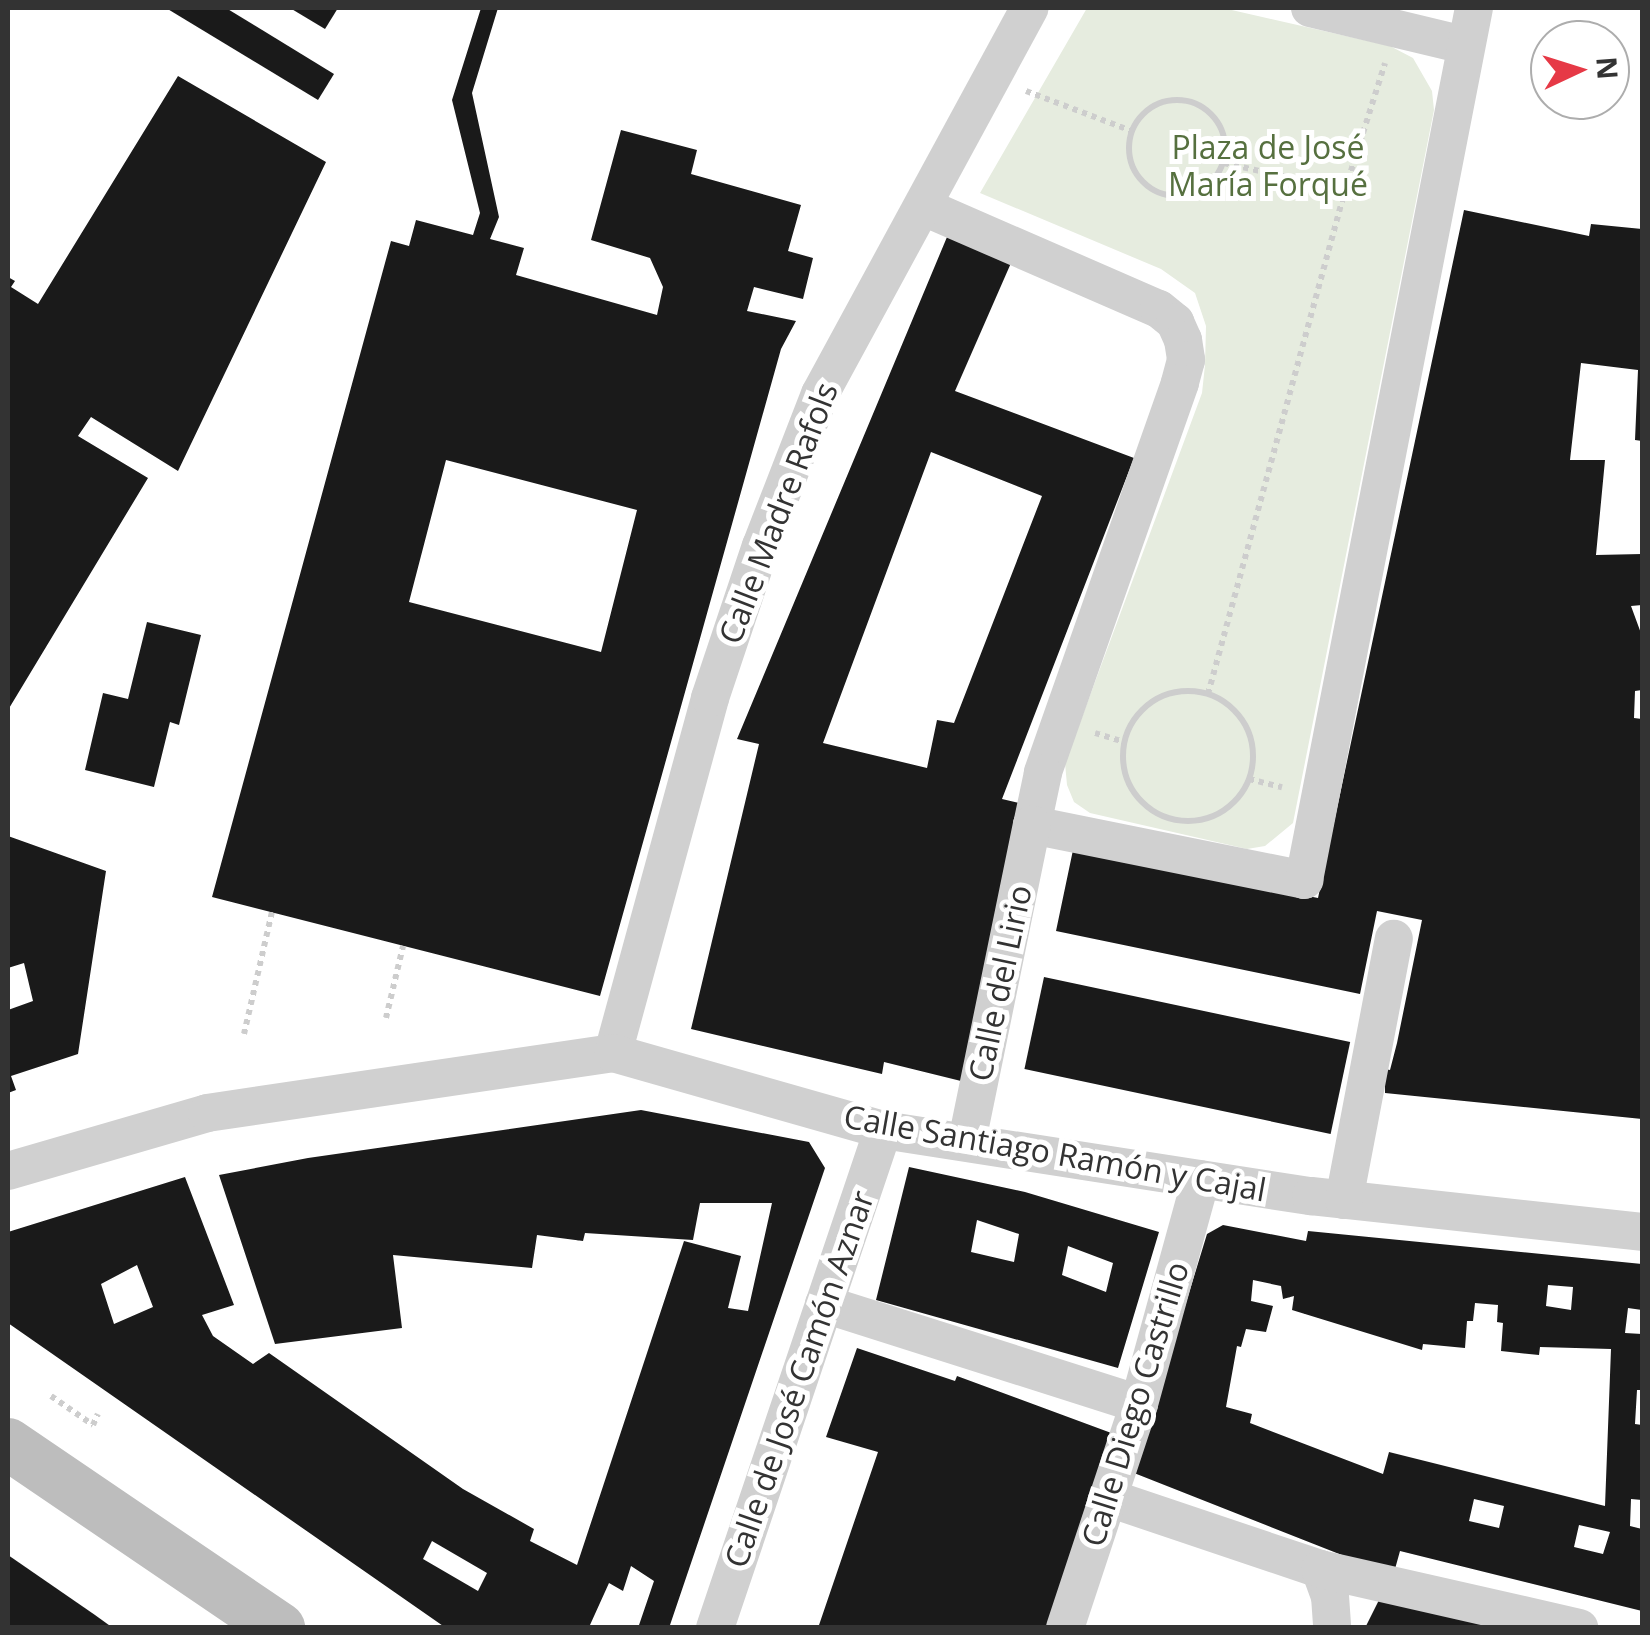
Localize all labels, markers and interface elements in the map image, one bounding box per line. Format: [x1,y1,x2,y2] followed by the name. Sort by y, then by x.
[1530,20,1630,120] north arrow
[1588,55,1628,81] text: N
[1168,129,1368,204] park label: Plaza de José María Forqué
[710,377,846,649] street label: Calle Madre Rafols
[960,881,1040,1085] street label: Calle del Lirio
[841,1097,1269,1209] street label: Calle Santiago Ramón y Cajal
[716,1185,882,1573] street label: Calle de José Camón Aznar
[1073,1257,1197,1551] street label: Calle Diego Castrillo

